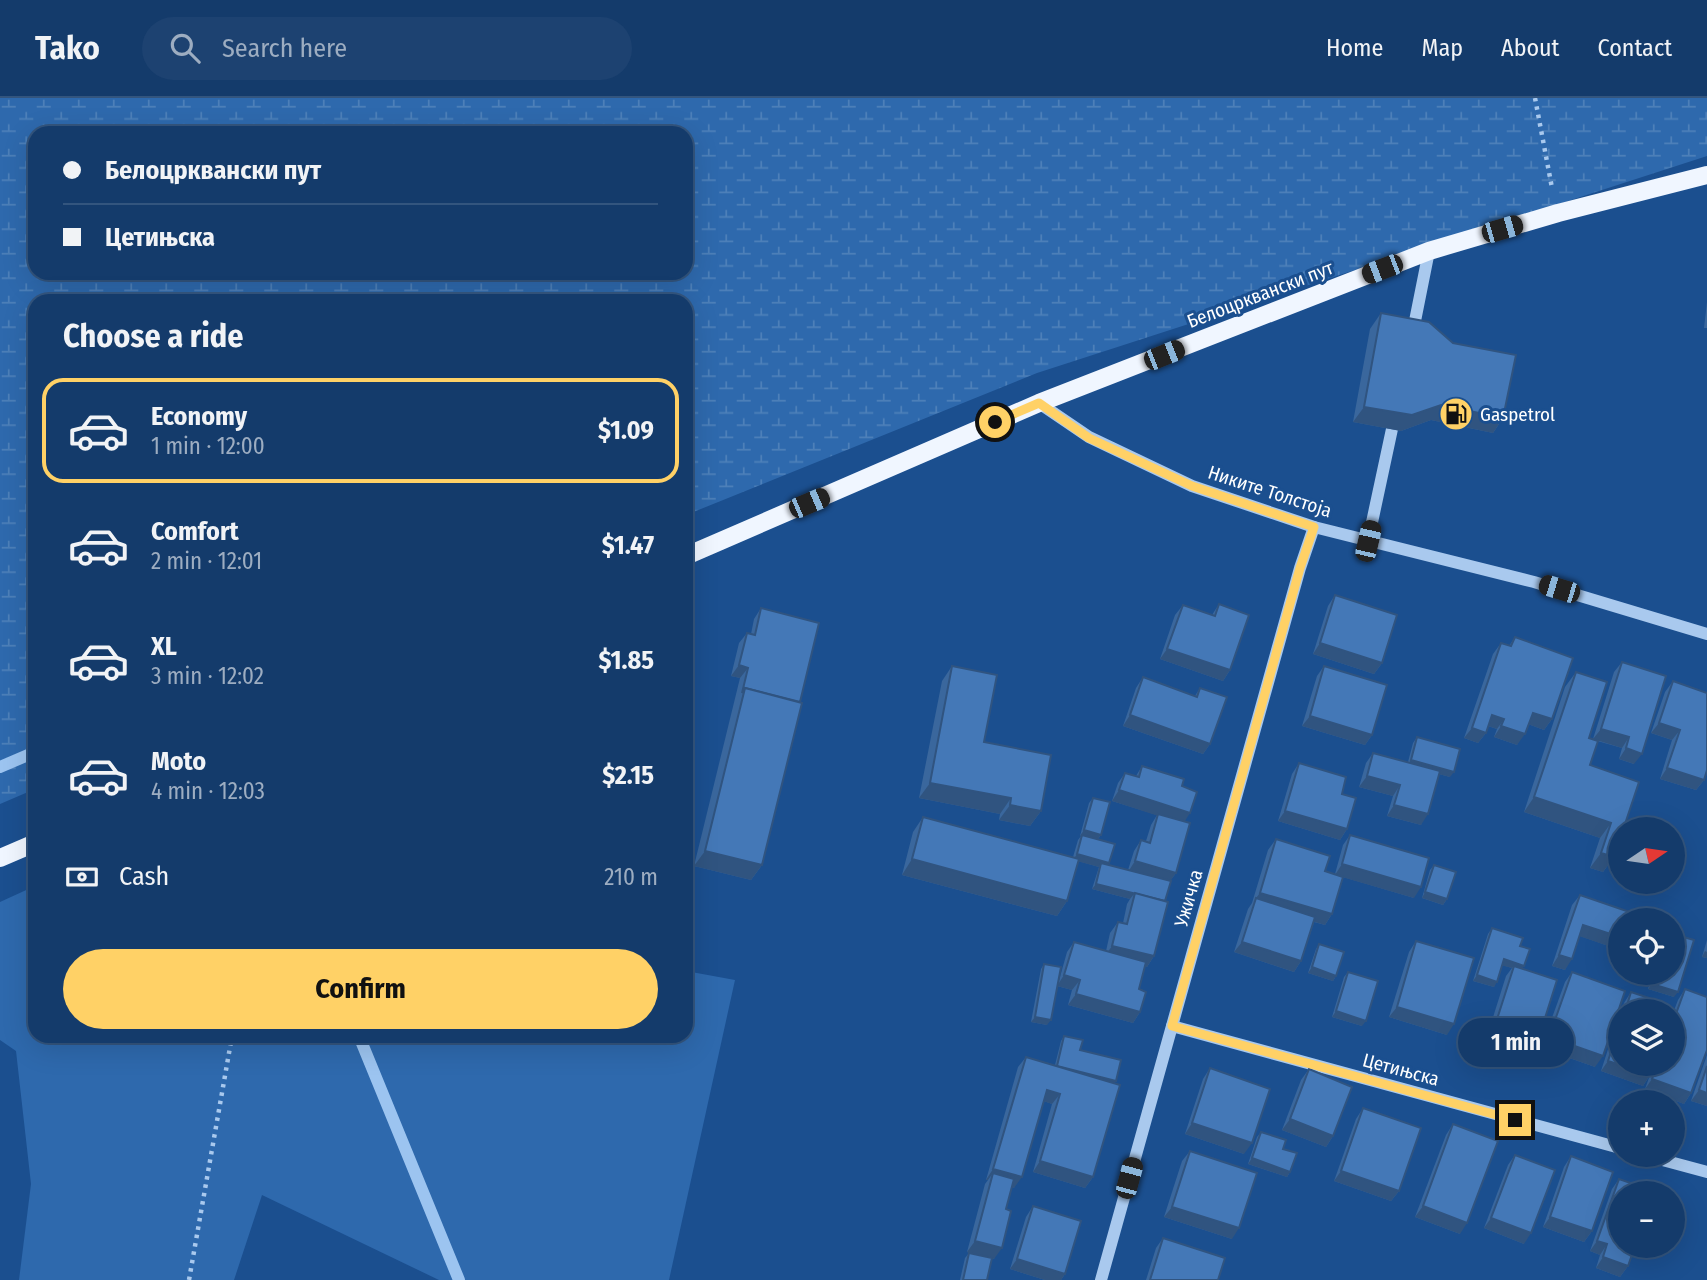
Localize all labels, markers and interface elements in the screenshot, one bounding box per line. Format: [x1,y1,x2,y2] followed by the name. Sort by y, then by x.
[142,17,632,80] search box
[35,28,100,68] text: Tako
[166,29,204,67] icon: search
[222,33,347,64] text: Search here
[1326,34,1383,62] text: Home
[1421,34,1463,62] text: Map
[1501,34,1559,62] text: About
[1597,34,1672,62] text: Contact
[105,155,321,186] text: Белоцрквански пут
[1479,213,1526,245] car
[105,222,215,253] text: Цетињска
[1359,252,1406,286] car
[1184,256,1337,333] street label: Белоцрквански пут
[63,317,244,355] text: Choose a ride
[1141,337,1188,373] car
[1437,395,1475,433] fuel station icon: Gaspetrol
[67,399,130,462] icon: car
[151,401,247,432] text: Economy
[1480,403,1555,426] place label: Gaspetrol
[979,406,1011,438] route start
[598,415,654,446] text: $1.09
[151,432,265,460] text: 1 min · 12:00
[1205,461,1335,522] street label: Никите Толстоја
[786,485,833,521] car
[67,514,130,577] icon: car
[151,516,239,547] text: Comfort
[1354,518,1383,564] car
[602,530,654,561] text: $1.47
[151,547,262,575] text: 2 min · 12:01
[1536,573,1583,605] car
[67,629,130,692] icon: car
[151,631,177,662] text: XL
[599,645,654,676] text: $1.85
[151,662,264,690] text: 3 min · 12:02
[67,744,130,807] icon: car
[151,746,206,777] text: Moto
[602,760,654,791] text: $2.15
[151,777,265,805] text: 4 min · 12:03
[1608,817,1685,894] north arrow
[1608,817,1685,1258] map controls
[63,858,101,896] icon: cash
[119,861,169,892] text: Cash
[604,863,658,891] text: 210 m
[1169,867,1208,930] street label: Ужичка
[1608,908,1685,985] button: locate
[63,949,658,1029] button: Confirm
[1608,999,1685,1076] button: layers
[1457,1018,1573,1068] callout: 1 min
[1491,1028,1541,1056] text: 1 min
[1360,1048,1442,1091] street label: Цетињска
[1608,1090,1685,1167] button: +
[1499,1104,1531,1136] route end
[1114,1155,1145,1201] car
[1608,1181,1685,1258] button: −

